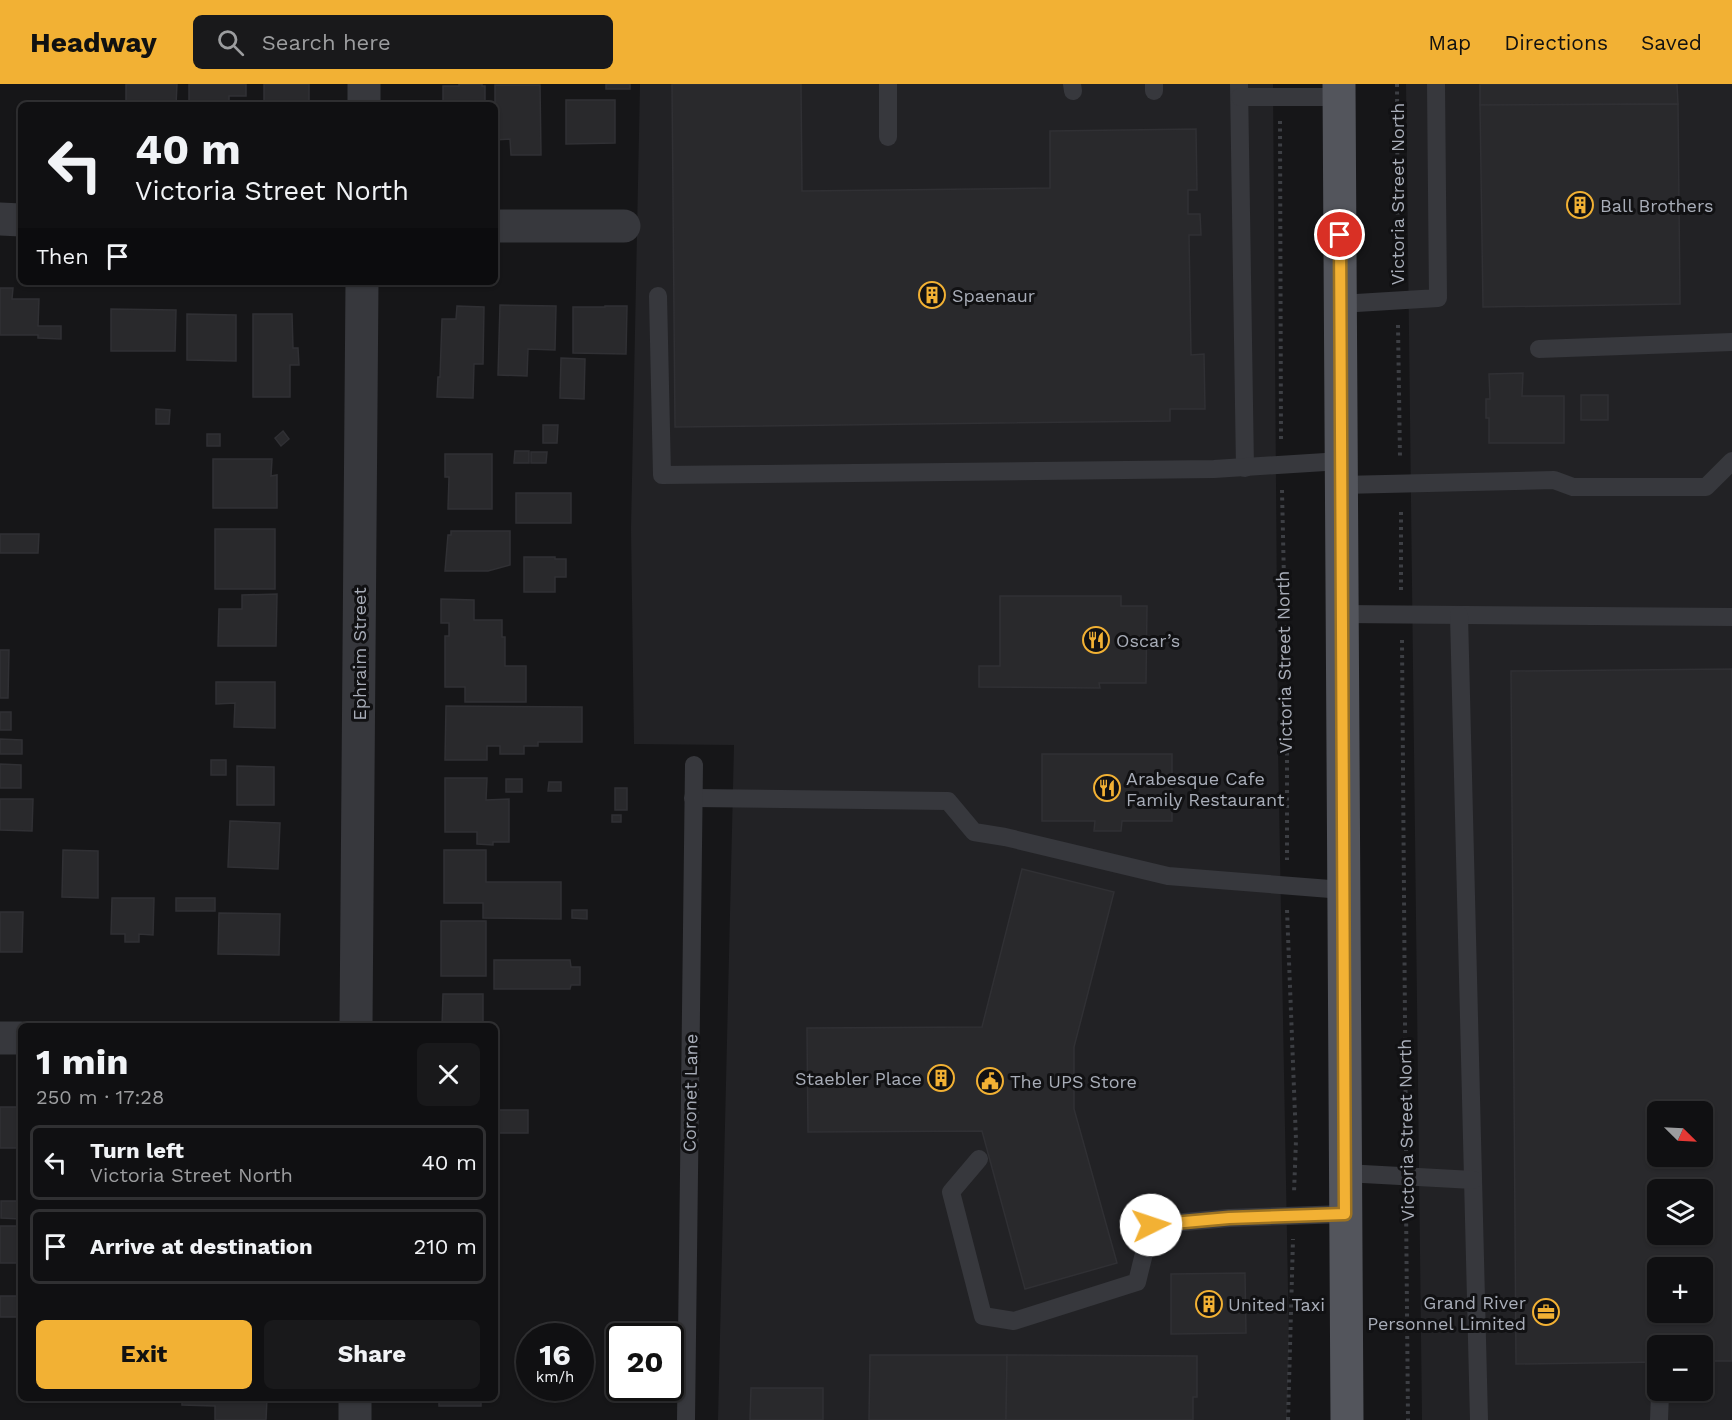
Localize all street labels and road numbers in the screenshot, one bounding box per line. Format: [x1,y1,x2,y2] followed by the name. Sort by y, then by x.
[1387,103,1408,285] street label: Victoria Street North
[1272,571,1296,753] street label: Victoria Street North
[349,587,370,721] street label: Ephraim Street
[678,1034,702,1152] street label: Coronet Lane
[1394,1039,1418,1221] street label: Victoria Street North

